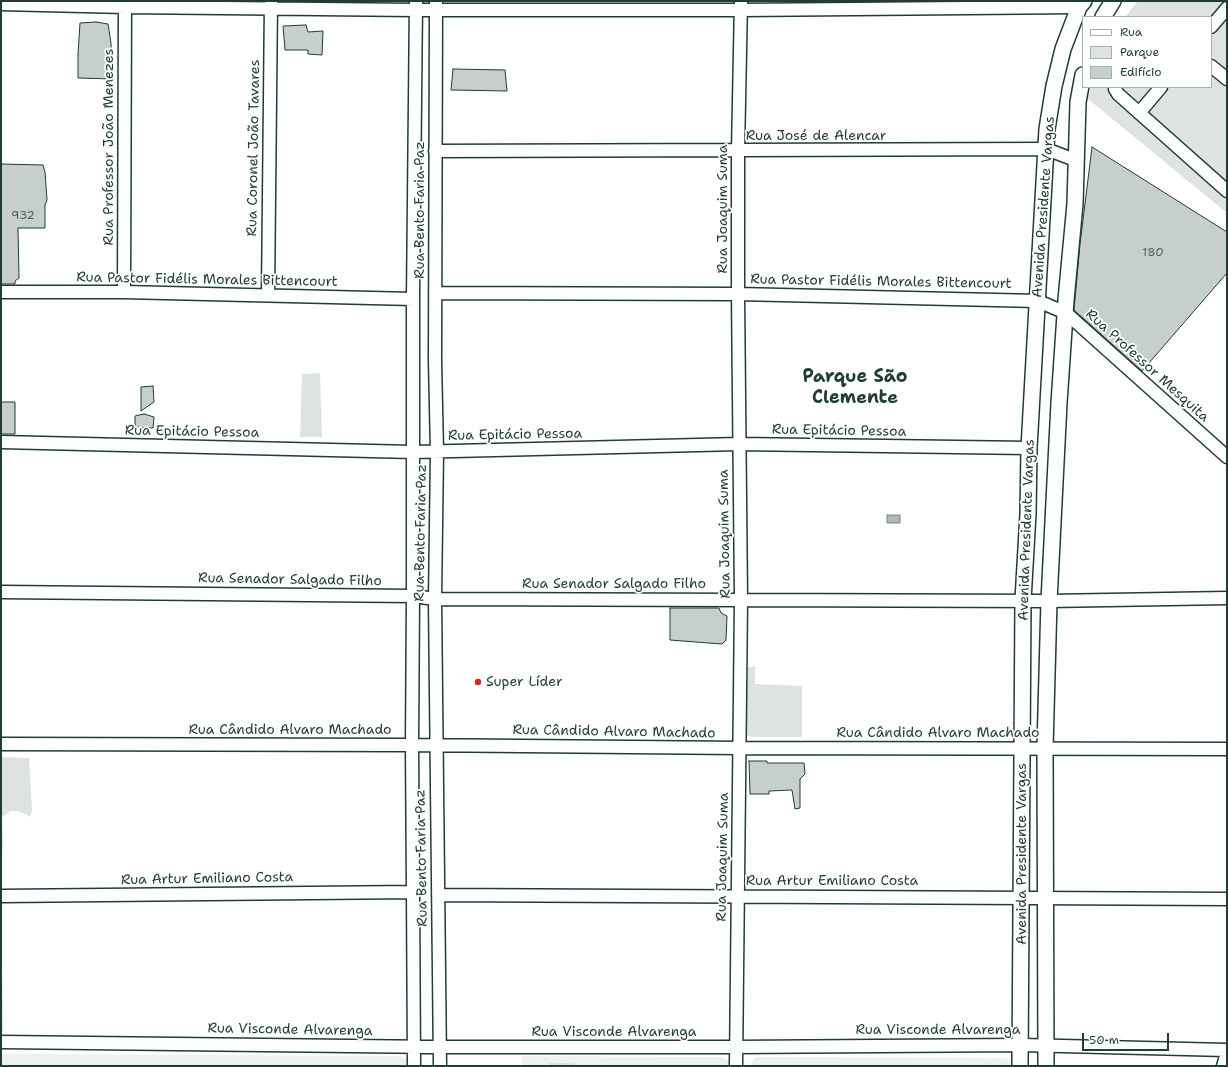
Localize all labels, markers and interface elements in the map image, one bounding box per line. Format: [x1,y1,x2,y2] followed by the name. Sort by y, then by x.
[1082,16,1212,88] legend
[1120,24,1142,40] text: Rua
[1120,44,1159,60] text: Parque
[101,49,117,245] street label: Rua Professor João Menezes
[244,59,264,237] street label: Rua Coronel João Tavares
[1120,64,1161,80] text: Edifício
[1029,116,1059,298] street label: Avenida Presidente Vargas
[746,128,886,144] street label: Rua José de Alencar
[412,141,428,279] street label: Rua Bento Faria Paz
[715,144,731,274] street label: Rua Joaquim Suma
[11,209,35,223] house number: 932
[1142,246,1164,260] house number: 180
[76,269,338,291] street label: Rua Pastor Fidélis Morales Bittencourt
[750,271,1012,293] street label: Rua Pastor Fidélis Morales Bittencourt
[1082,306,1212,426] street label: Rua Professor Mesquita
[802,366,908,408] district label: Parque São Clemente
[772,421,906,441] street label: Rua Epitácio Pessoa
[125,422,259,442] street label: Rua Epitácio Pessoa
[448,425,582,445] street label: Rua Epitácio Pessoa
[1015,439,1039,621] street label: Avenida Presidente Vargas
[411,464,431,602] street label: Rua Bento Faria Paz
[715,469,735,599] street label: Rua Joaquim Suma
[198,570,382,590] street label: Rua Senador Salgado Filho
[522,576,706,592] street label: Rua Senador Salgado Filho
[486,674,563,690] place label: Super Líder
[473,677,483,687] marker: Super Líder
[188,722,392,738] street label: Rua Cândido Alvaro Machado
[512,722,716,742] street label: Rua Cândido Alvaro Machado
[836,725,1040,741] street label: Rua Cândido Alvaro Machado
[1014,763,1030,945] street label: Avenida Presidente Vargas
[412,789,432,927] street label: Rua Bento Faria Paz
[713,792,733,922] street label: Rua Joaquim Suma
[121,869,293,889] street label: Rua Artur Emiliano Costa
[746,873,918,889] street label: Rua Artur Emiliano Costa
[207,1020,373,1040] street label: Rua Visconde Alvarenga
[856,1022,1020,1038] street label: Rua Visconde Alvarenga
[532,1024,696,1040] street label: Rua Visconde Alvarenga
[1084,1025,1171,1051] scale bar
[1089,1032,1119,1048] text: 50 m

